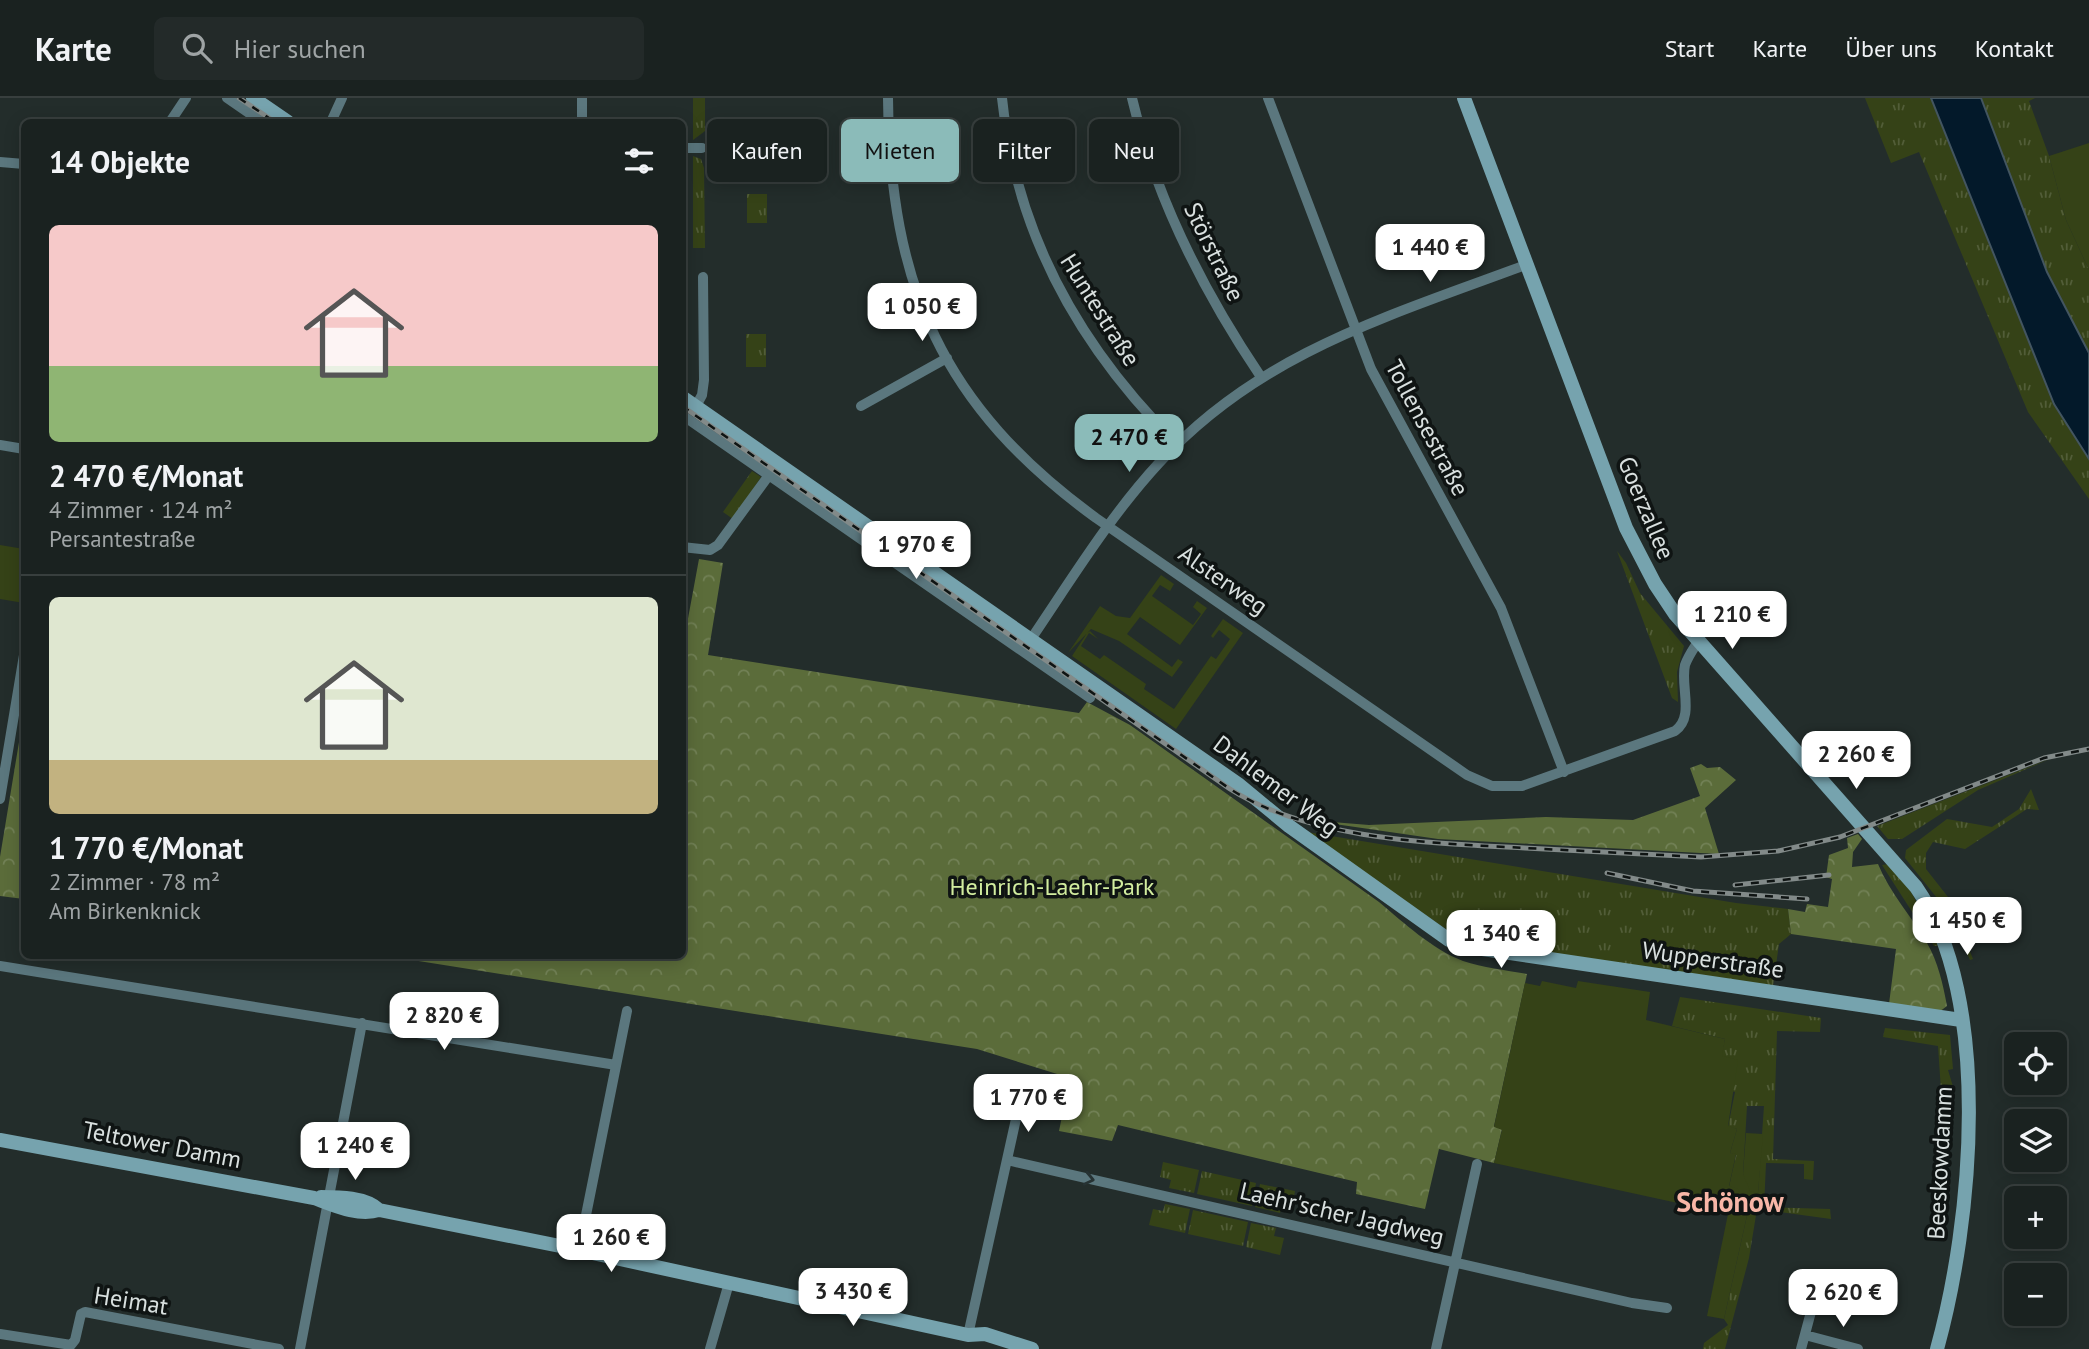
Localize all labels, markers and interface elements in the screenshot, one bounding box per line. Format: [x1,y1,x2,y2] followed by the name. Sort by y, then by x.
[154,17,644,80] search box
[35,27,112,70] text: Karte
[178,29,216,67] icon: search
[234,32,366,65] text: Hier suchen
[1665,33,1714,64] text: Start
[1752,33,1807,64] text: Karte
[1845,33,1937,64] text: Über uns
[1975,33,2054,64] text: Kontakt
[707,119,827,182] chip: Kaufen
[841,119,959,182] chip: Mieten
[973,119,1075,182] chip: Filter
[1089,119,1179,182] chip: Neu
[49,142,190,181] text: 14 Objekte
[620,142,658,180] icon: filters
[1177,197,1252,306] street label: Störstraße
[1365,225,1495,284] pin: 1 440 €
[1392,232,1468,261] text: 1 440 €
[1054,248,1147,372] street label: Huntestraße
[291,270,417,396] icon: home
[857,284,987,343] pin: 1 050 €
[884,291,960,320] text: 1 050 €
[1379,355,1476,501] street label: Tollensestraße
[1064,414,1194,474] pin: 2 470 €
[1091,422,1167,451] text: 2 470 €
[1611,452,1682,564] street label: Goerzallee
[49,456,243,495] text: 2 470 €/Monat
[49,495,233,524] text: 4 Zimmer · 124 m²
[851,522,981,581] pin: 1 970 €
[49,524,195,553] text: Persantestraße
[878,529,954,558] text: 1 970 €
[1173,538,1274,621] street label: Alsterweg
[1667,592,1797,651] pin: 1 210 €
[1694,599,1770,628] text: 1 210 €
[291,642,417,768] icon: home
[1207,728,1345,843] street label: Dahlemer Weg
[1791,732,1921,791] pin: 2 260 €
[1818,739,1894,768] text: 2 260 €
[49,828,243,867] text: 1 770 €/Monat
[49,867,220,896] text: 2 Zimmer · 78 m²
[949,871,1155,902] park label: Heinrich-Laehr-Park
[49,896,201,925] text: Am Birkenknick
[1902,898,2032,957] pin: 1 450 €
[1929,905,2005,934] text: 1 450 €
[1436,910,1566,970] pin: 1 340 €
[1463,918,1539,947] text: 1 340 €
[1640,934,1786,985] street label: Wupperstraße
[379,992,509,1052] pin: 2 820 €
[406,1000,482,1029] text: 2 820 €
[2004,1032,2067,1326] map controls
[2004,1032,2067,1095] button: locate
[963,1074,1093,1134] pin: 1 770 €
[990,1082,1066,1111] text: 1 770 €
[1920,1086,1959,1240] street label: Beeskowdamm
[2004,1109,2067,1172] button: layers
[80,1114,244,1175] street label: Teltower Damm
[290,1122,420,1182] pin: 1 240 €
[317,1130,393,1159] text: 1 240 €
[1083,1170,1095,1185] one-way arrow
[1237,1175,1447,1252] street label: Laehr'scher Jagdweg
[1676,1183,1785,1220] district label: Schönow
[2004,1186,2067,1249] button: +
[546,1214,676,1274] pin: 1 260 €
[573,1222,649,1251] text: 1 260 €
[2004,1263,2067,1326] button: −
[788,1268,918,1328] pin: 3 430 €
[1778,1270,1908,1329] pin: 2 620 €
[815,1276,891,1305] text: 3 430 €
[1805,1277,1881,1306] text: 2 620 €
[92,1279,170,1322] street label: Heimat

